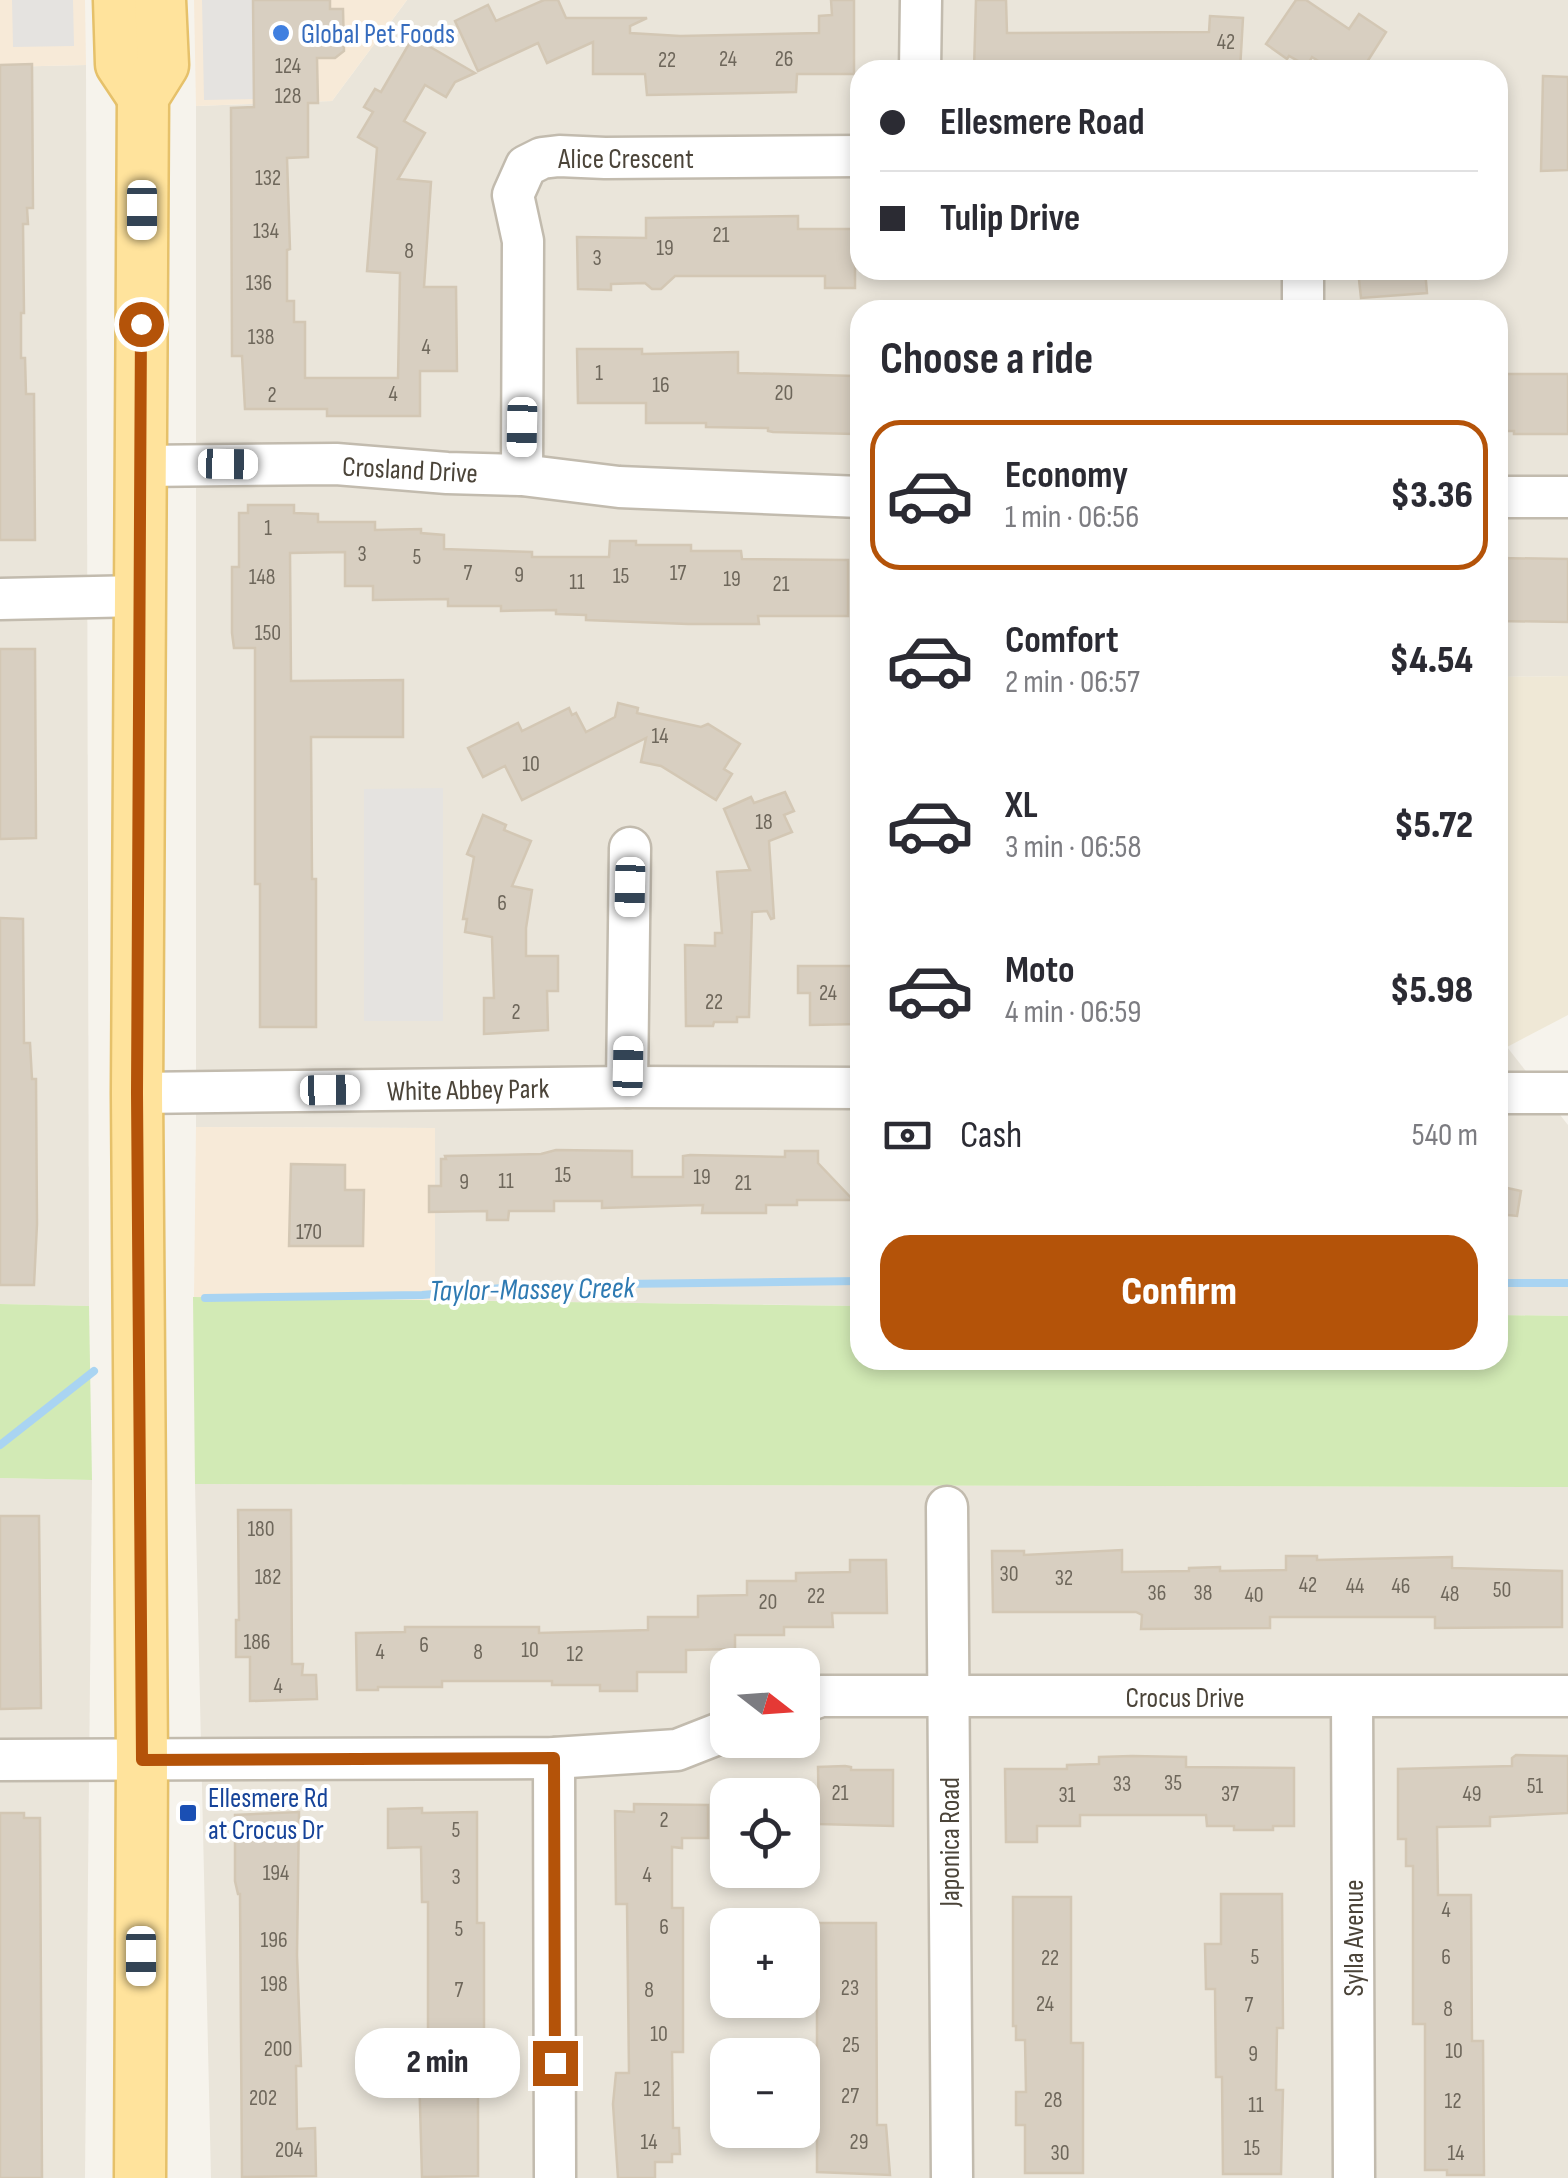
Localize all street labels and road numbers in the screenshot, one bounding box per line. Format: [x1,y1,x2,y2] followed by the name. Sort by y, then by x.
[557,143,694,176] street label: Alice Crescent
[341,450,479,491] street label: Crosland Drive
[387,1073,550,1108] street label: White Abbey Park
[1126,1682,1244,1715] street label: Crocus Drive
[934,1777,967,1908] street label: Japonica Road
[1338,1880,1371,1996] street label: Sylla Avenue

